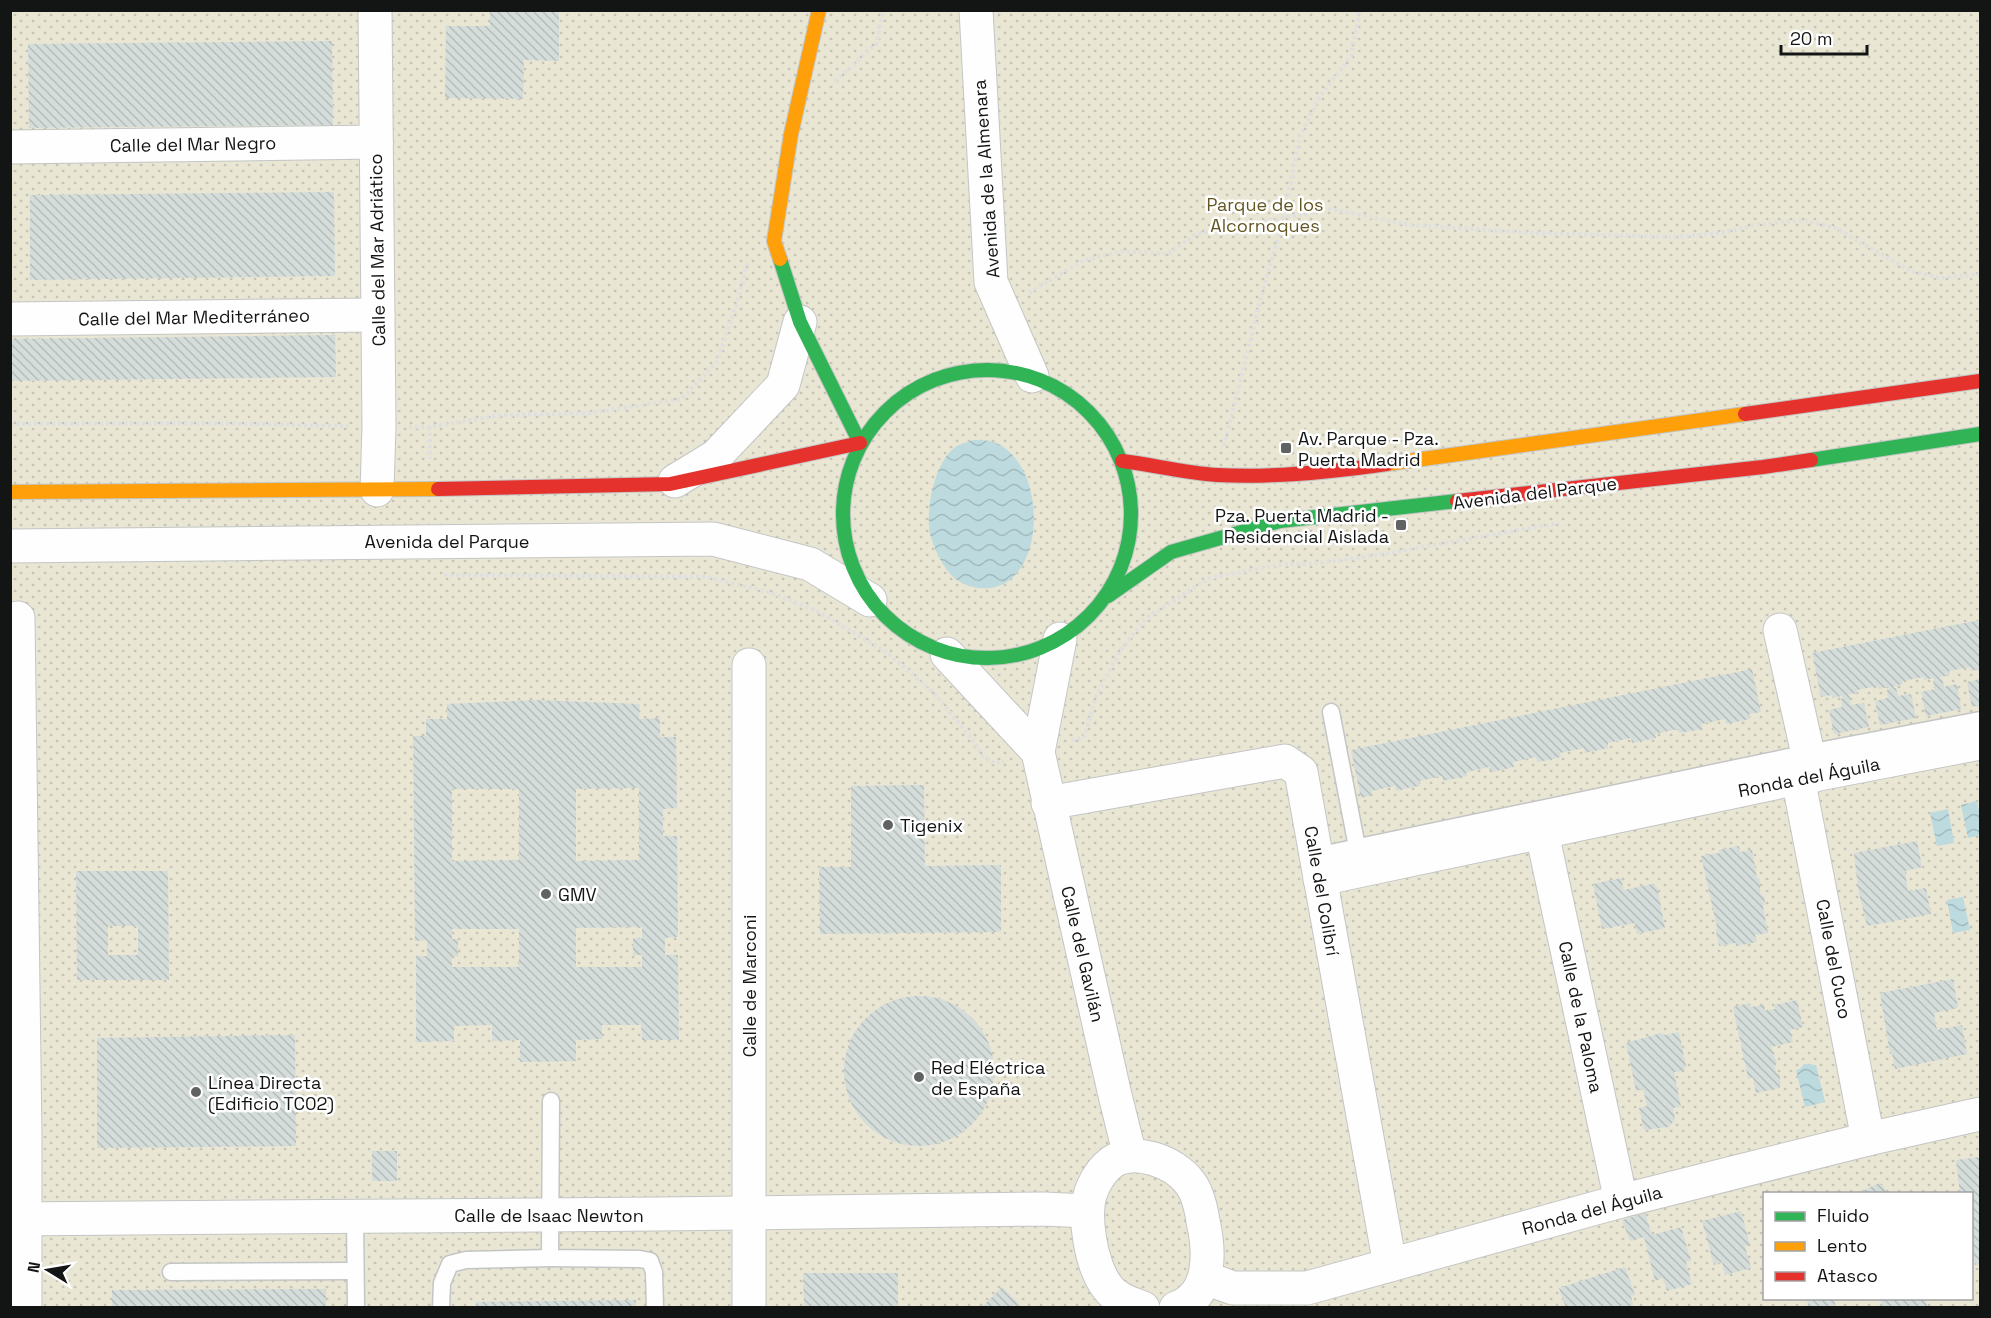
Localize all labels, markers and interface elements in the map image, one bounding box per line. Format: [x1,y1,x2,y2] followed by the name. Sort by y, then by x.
[1781,18,1866,56] scale bar
[1790,27,1833,50] text: 20 m
[968,79,1004,279] street label: Avenida de la Almenara
[110,131,276,157] street label: Calle del Mar Negro
[364,153,390,347] street label: Calle del Mar Adriático
[1206,193,1324,237] park label: Parque de los Alcornoques
[78,303,310,331] street label: Calle del Mar Mediterráneo
[1298,427,1439,471] place label: Av. Parque - Pza. Puerta Madrid
[1279,441,1293,455] marker: Av. Parque - Pza. Puerta Madrid
[1452,472,1618,514] street label: Avenida del Parque
[1215,504,1389,548] place label: Pza. Puerta Madrid - Residencial Aislada
[1394,518,1408,532] marker: Pza. Puerta Madrid - Residencial Aislada
[365,530,530,553] street label: Avenida del Parque
[1736,752,1882,802] street label: Ronda del Águila
[900,814,963,837] place label: Tigenix
[881,818,895,832] marker: Tigenix
[1299,824,1345,958] street label: Calle del Colibrí
[558,883,597,906] place label: GMV
[1056,884,1110,1024] street label: Calle del Gavilán
[539,887,553,901] marker: GMV
[1811,897,1857,1021] street label: Calle del Cuco
[738,915,761,1057] street label: Calle de Marconi
[1554,939,1608,1095] street label: Calle de la Paloma
[931,1056,1045,1100] place label: Red Eléctrica de España
[912,1070,926,1084] marker: Red Eléctrica de España
[208,1071,334,1115] place label: Línea Directa (Edificio TC02)
[189,1085,203,1099] marker: Línea Directa (Edificio TC02)
[1519,1180,1665,1240] street label: Ronda del Águila
[1763,1192,1973,1300] legend
[454,1204,644,1227] street label: Calle de Isaac Newton
[1817,1204,1869,1227] text: Fluido
[1817,1234,1867,1257] text: Lento
[18,1240,78,1300] north arrow
[22,1260,45,1275] text: N
[1817,1264,1878,1287] text: Atasco

